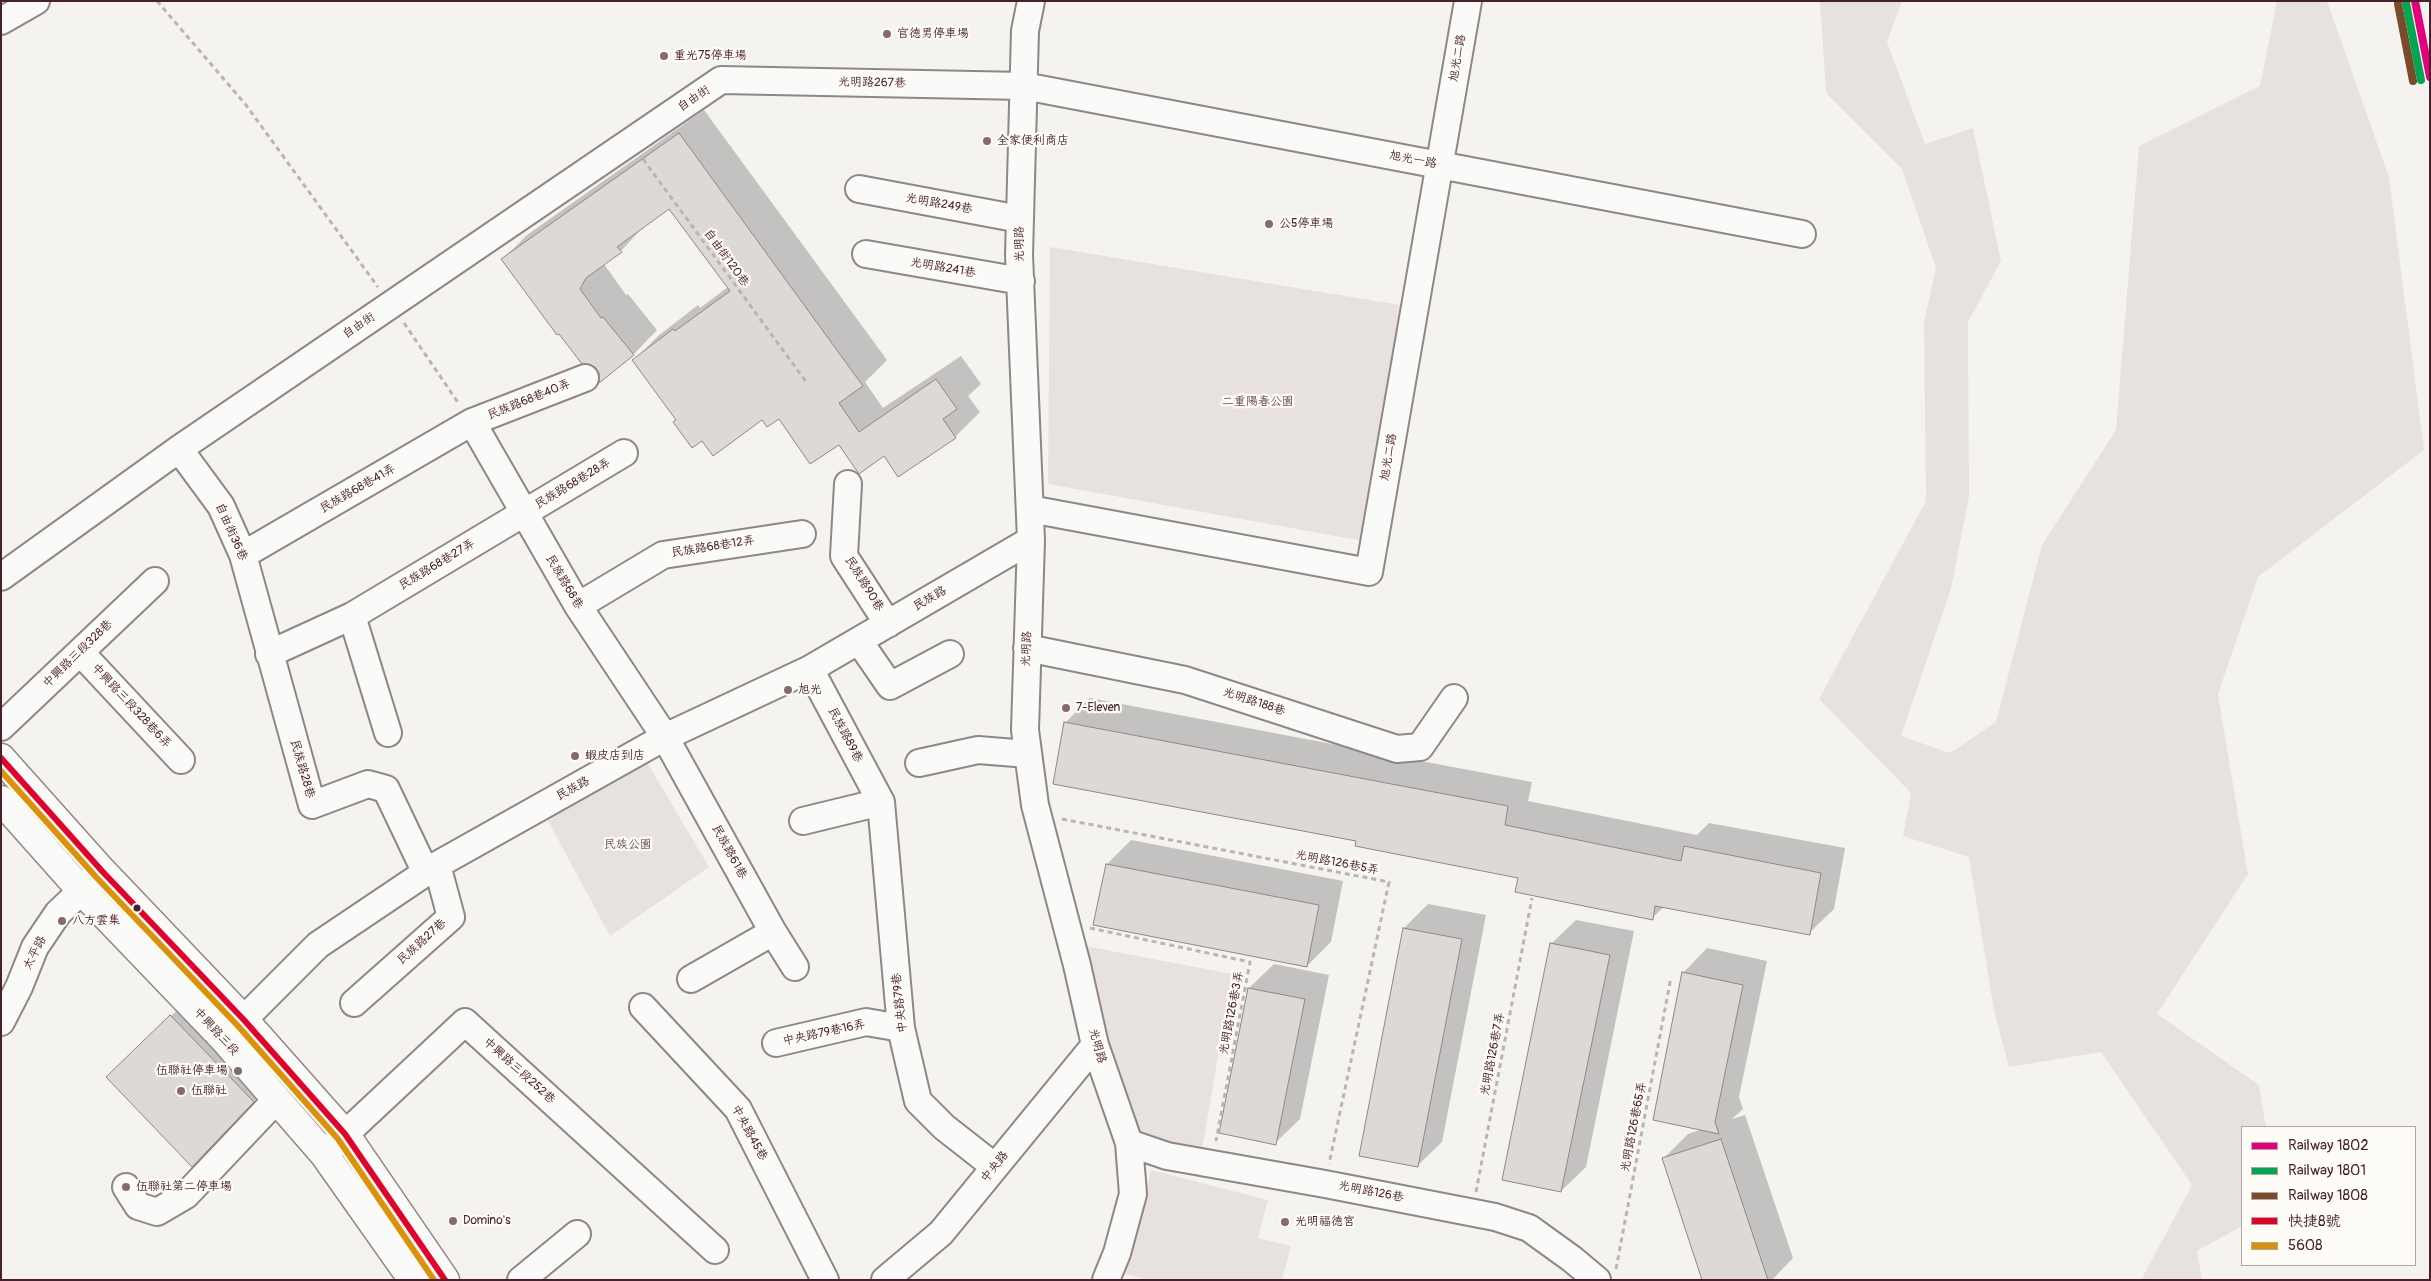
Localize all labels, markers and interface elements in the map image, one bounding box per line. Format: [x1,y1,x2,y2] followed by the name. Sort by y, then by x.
[897,27,969,41] place label: 官德男停車場
[881,28,893,40] marker: 官德男停車場
[1447,33,1469,83] street label: 旭光二路
[674,49,747,63] place label: 重光75停車場
[658,50,670,62] marker: 重光75停車場
[838,75,906,91] street label: 光明路267巷
[675,83,713,115] street label: 自由街
[997,134,1069,148] place label: 全家便利商店
[981,135,993,147] marker: 全家便利商店
[1388,148,1438,172] street label: 旭光一路
[904,191,974,217] street label: 光明路249巷
[1279,217,1334,231] place label: 公5停車場
[1263,218,1275,230] marker: 公5停車場
[700,226,752,290] street label: 自由街120巷
[1012,226,1028,262] street label: 光明路
[909,255,977,281] street label: 光明路241巷
[340,310,378,342] street label: 自由街
[485,377,573,423] street label: 民族路68巷40弄
[1222,395,1294,409] park label: 二重陽春公園
[1378,432,1400,482] street label: 旭光二路
[533,456,613,512] street label: 民族路68巷28弄
[318,462,398,516] street label: 民族路68巷41弄
[212,501,250,563] street label: 自由街36巷
[670,533,756,561] street label: 民族路68巷12弄
[396,537,478,593] street label: 民族路68巷27弄
[542,552,586,612] street label: 民族路68巷
[841,554,887,614] street label: 民族路90巷
[911,584,949,614] street label: 民族路
[40,617,116,691] street label: 中興路三段328巷
[1019,631,1035,667] street label: 光明路
[88,661,174,751] street label: 中興路三段328巷6弄
[798,683,822,697] place label: 旭光
[782,684,794,696] marker: 旭光
[1221,685,1287,719] street label: 光明路188巷
[1076,701,1120,715] place label: 7-Eleven
[1060,702,1072,714] marker: 7-Eleven
[825,705,865,765] street label: 民族路89巷
[287,738,317,800] street label: 民族路28巷
[585,749,645,763] place label: 蝦皮店到店
[569,750,581,762] marker: 蝦皮店到店
[554,774,592,804] street label: 民族路
[708,822,750,882] street label: 民族路61巷
[604,838,652,852] park label: 民族公園
[1294,848,1380,878] street label: 光明路126巷5弄
[132,903,142,913] unlabelled marker
[72,914,120,928] place label: 八方雲集
[56,915,68,927] marker: 八方雲集
[394,916,450,968] street label: 民族路27巷
[20,934,50,972] street label: 太平路
[1217,970,1247,1056] street label: 光明路126巷3弄
[890,972,910,1034] street label: 中央路79巷
[190,1005,242,1059] street label: 中興路三段
[1478,1011,1508,1097] street label: 光明路126巷7弄
[781,1017,867,1049] street label: 中央路79巷16弄
[1085,1027,1109,1065] street label: 光明路
[480,1035,558,1107] street label: 中興路三段252巷
[156,1064,228,1078] place label: 伍聯社停車場
[232,1065,244,1077] marker: 伍聯社停車場
[1618,1081,1650,1173] street label: 光明路126巷65弄
[191,1084,227,1098] place label: 伍聯社
[175,1085,187,1097] marker: 伍聯社
[728,1103,770,1163] street label: 中央路45巷
[2241,1126,2416,1266] legend
[2288,1136,2369,1155] text: Railway 1802
[978,1148,1012,1186] street label: 中央路
[2288,1161,2366,1180] text: Railway 1801
[1337,1179,1405,1205] street label: 光明路126巷
[136,1180,232,1194] place label: 伍聯社第二停車場
[120,1181,132,1193] marker: 伍聯社第二停車場
[2288,1186,2368,1205] text: Railway 1808
[2288,1212,2341,1231] text: 快捷8號
[463,1214,510,1228] place label: Domino's
[447,1215,459,1227] marker: Domino's
[1295,1215,1355,1229] place label: 光明福德宮
[1279,1216,1291,1228] marker: 光明福德宮
[2288,1236,2323,1255] text: 5608

